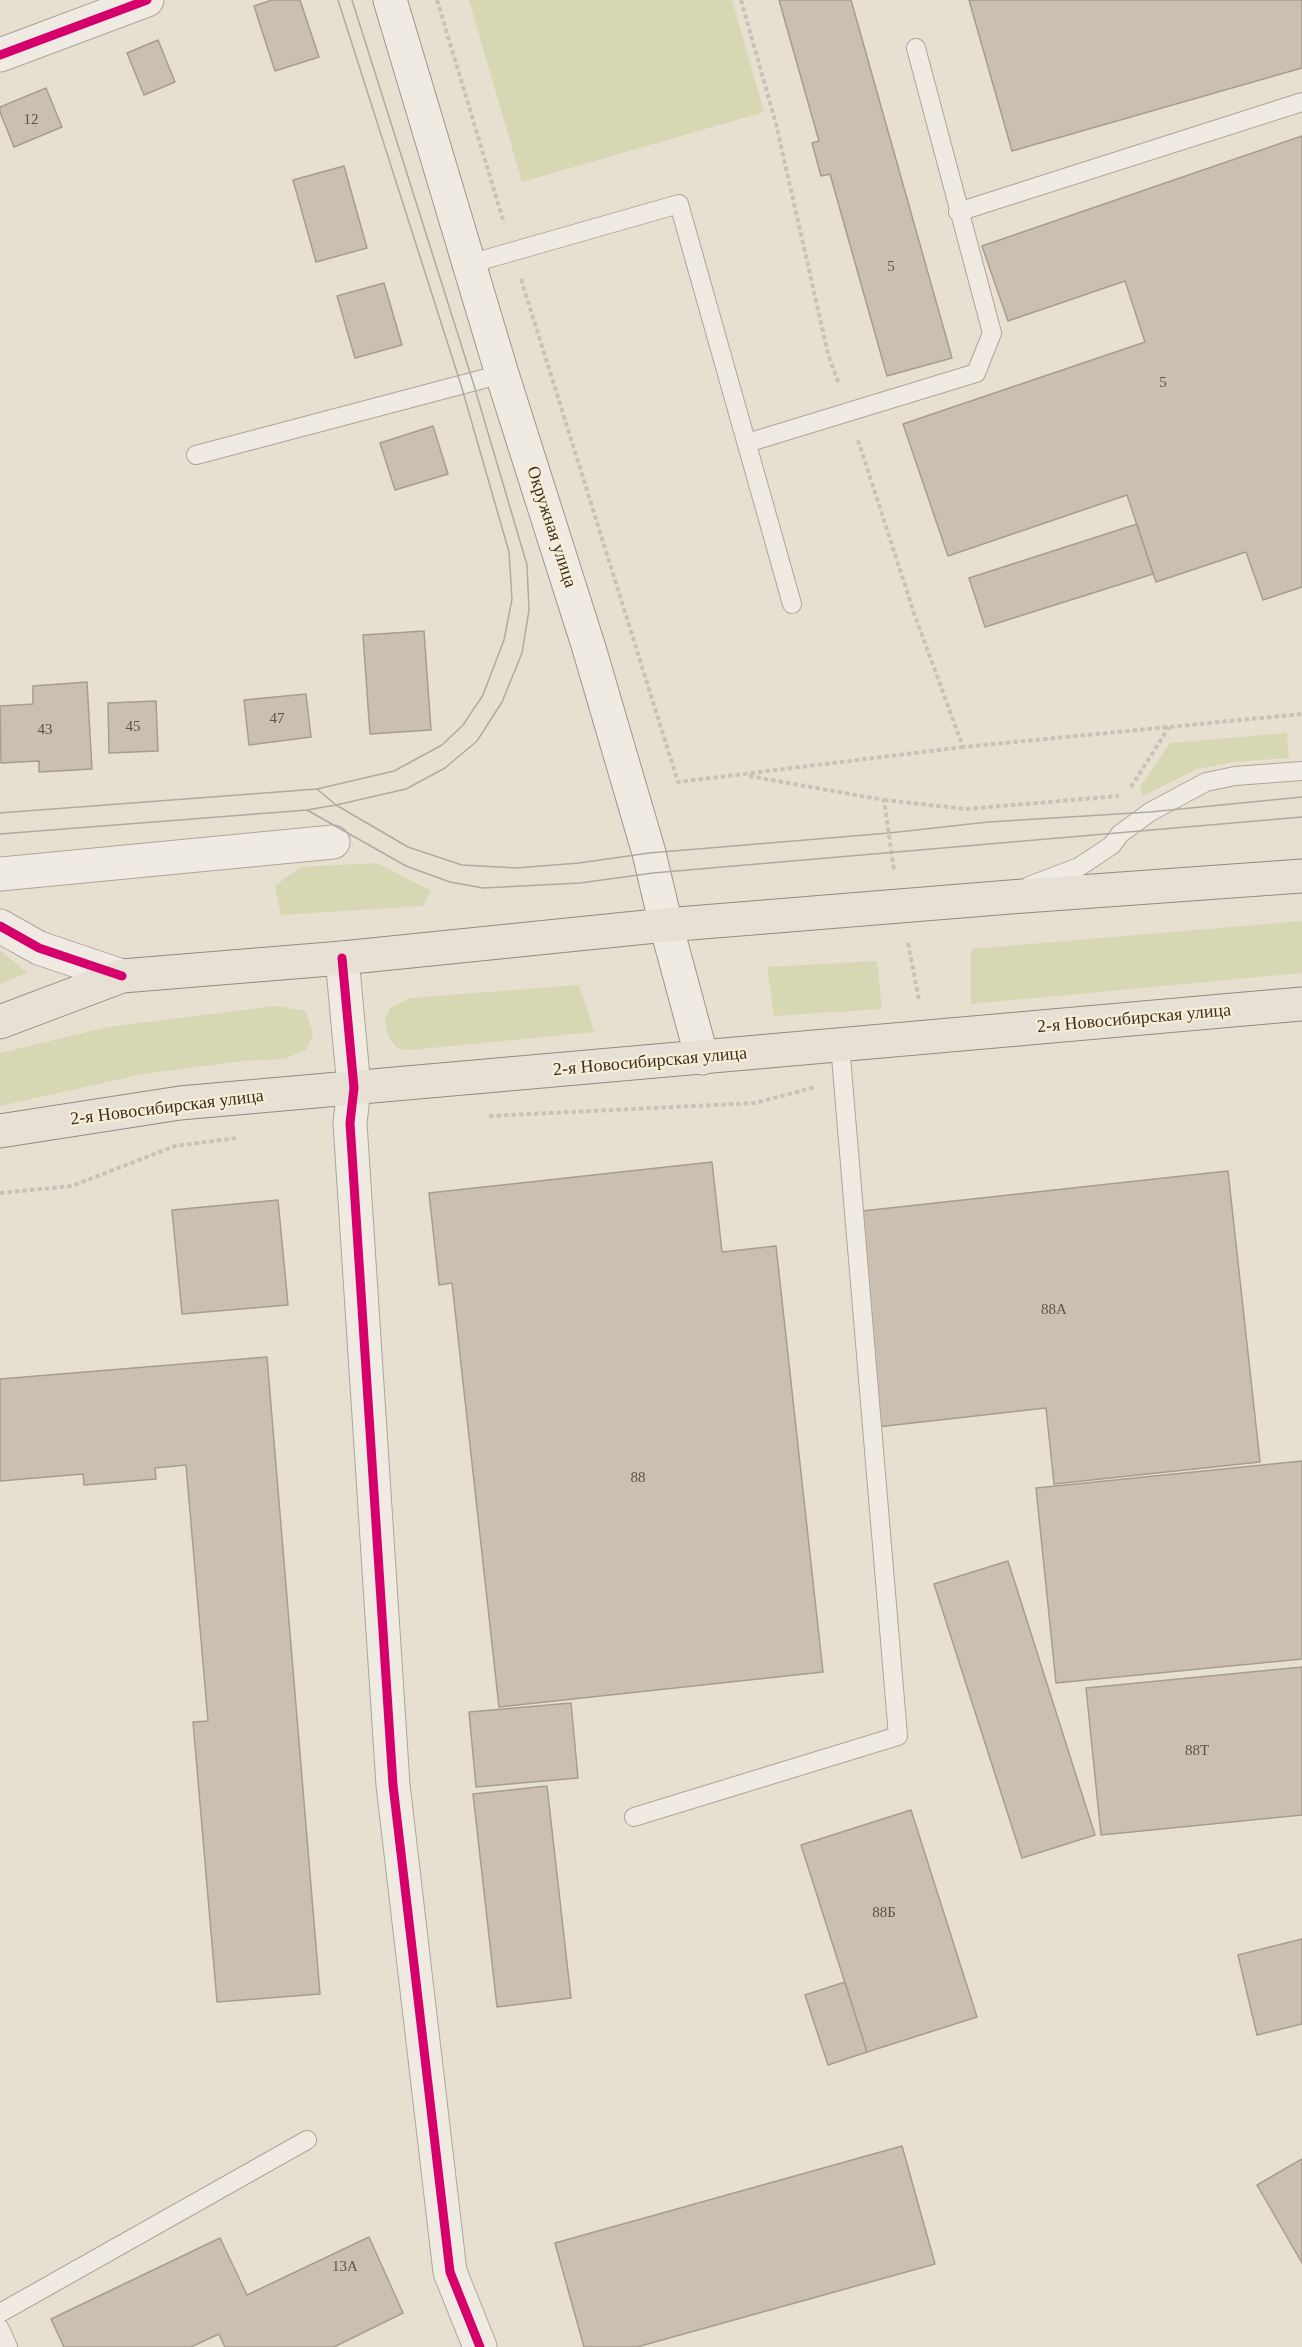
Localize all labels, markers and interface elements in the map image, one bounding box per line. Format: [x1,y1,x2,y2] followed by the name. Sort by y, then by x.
[24,111,38,129] house number: 12
[887,258,895,276] house number: 5
[1159,374,1167,392] house number: 5
[521,463,581,591] street label: Окружная улица
[270,710,284,728] house number: 47
[126,718,140,736] house number: 45
[38,721,52,739] house number: 43
[1036,1000,1232,1038] street label: 2-я Новосибирская улица
[552,1043,748,1081] street label: 2-я Новосибирская улица
[69,1085,265,1131] street label: 2-я Новосибирская улица
[1041,1301,1067,1319] house number: 88А
[630,1469,646,1487] house number: 88
[1185,1742,1209,1760] house number: 88Т
[872,1904,896,1922] house number: 88Б
[332,2258,358,2276] house number: 13А

